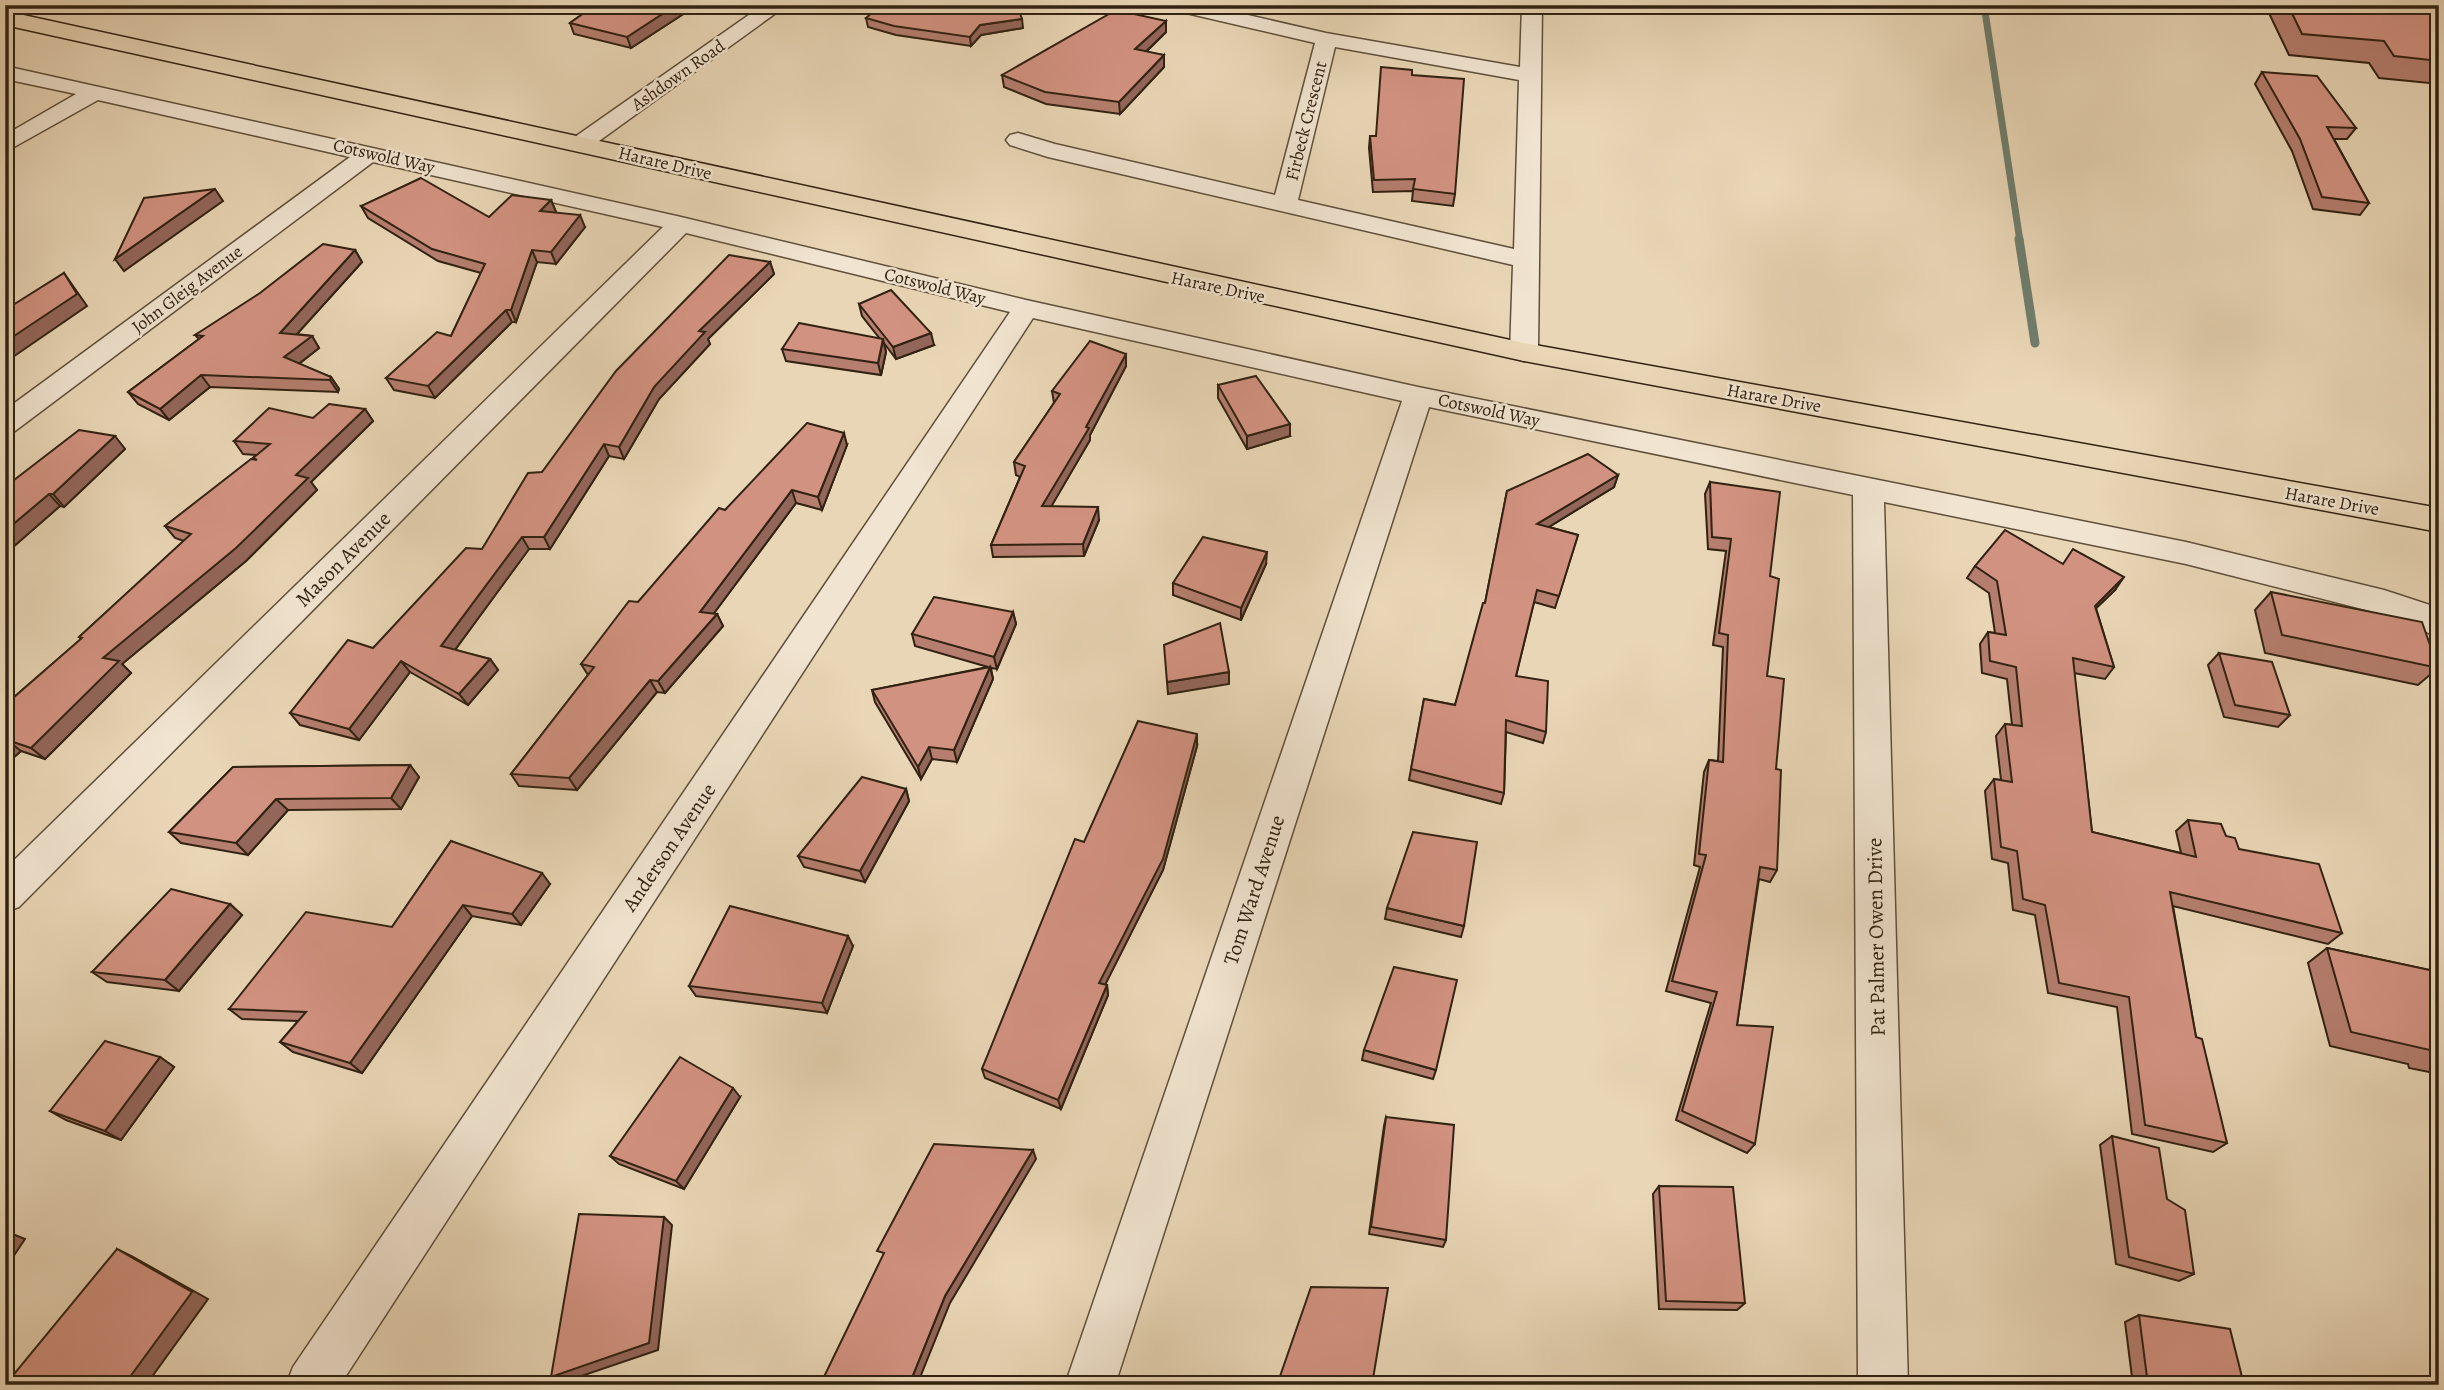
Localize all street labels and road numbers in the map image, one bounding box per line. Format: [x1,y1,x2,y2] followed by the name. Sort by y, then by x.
[626,34,730,117] street label: Ashdown Road
[1280,59,1332,183] street label: Firbeck Crescent
[331,133,438,180] street label: Cotswold Way
[616,141,714,185] street label: Harare Drive
[127,239,247,339] street label: John Gleig Avenue
[882,262,989,310] street label: Cotswold Way
[1169,265,1267,309] street label: Harare Drive
[1725,378,1823,418] street label: Harare Drive
[1436,388,1543,433] street label: Cotswold Way
[2283,481,2381,521] street label: Harare Drive
[289,505,397,613] street label: Mason Avenue
[615,777,722,917] street label: Anderson Avenue
[1217,812,1291,968] street label: Tom Ward Avenue
[1860,837,1892,1037] street label: Pat Palmer Owen Drive

